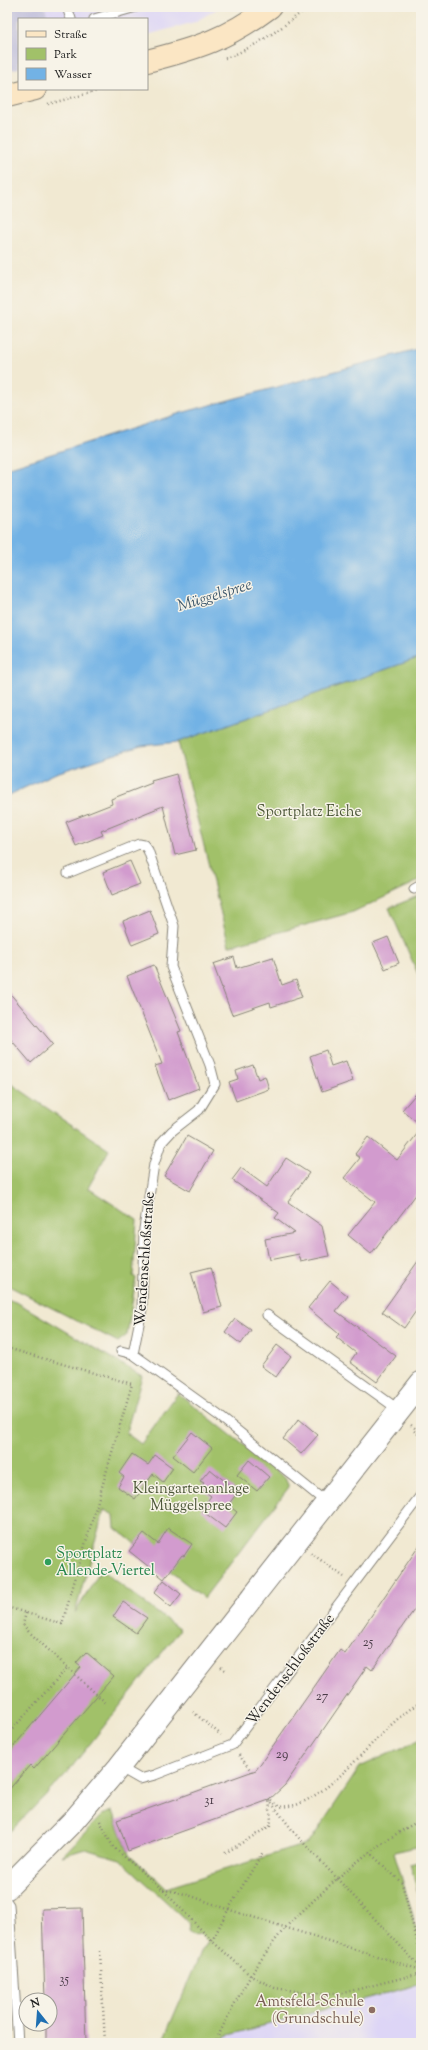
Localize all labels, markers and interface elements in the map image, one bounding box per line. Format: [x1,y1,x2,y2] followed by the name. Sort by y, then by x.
[18,18,148,90] legend
[54,26,88,44] text: Straße
[54,46,77,64] text: Park
[54,66,92,84] text: Wasser
[175,574,255,619] water label: Müggelspree
[256,802,362,823] park label: Sportplatz Eiche
[130,1191,161,1327] street label: Wendenschloßstraße
[133,1479,249,1517] park label: Kleingartenanlage Müggelspree
[56,1544,155,1582] place label: Sportplatz Allende-Viertel
[43,1557,53,1567] marker: Sportplatz Allende-Viertel
[242,1610,340,1730] street label: Wendenschloßstraße
[363,1634,374,1652] house number: 25
[316,1688,329,1706] house number: 27
[276,1746,288,1764] house number: 29
[204,1792,214,1810] house number: 31
[59,1971,69,1989] house number: 35
[18,1992,58,2032] north arrow
[255,1992,364,2030] place label: Amtsfeld-Schule (Grundschule)
[28,1994,42,2013] text: N
[367,2005,377,2015] marker: Amtsfeld-Schule (Grundschule)

